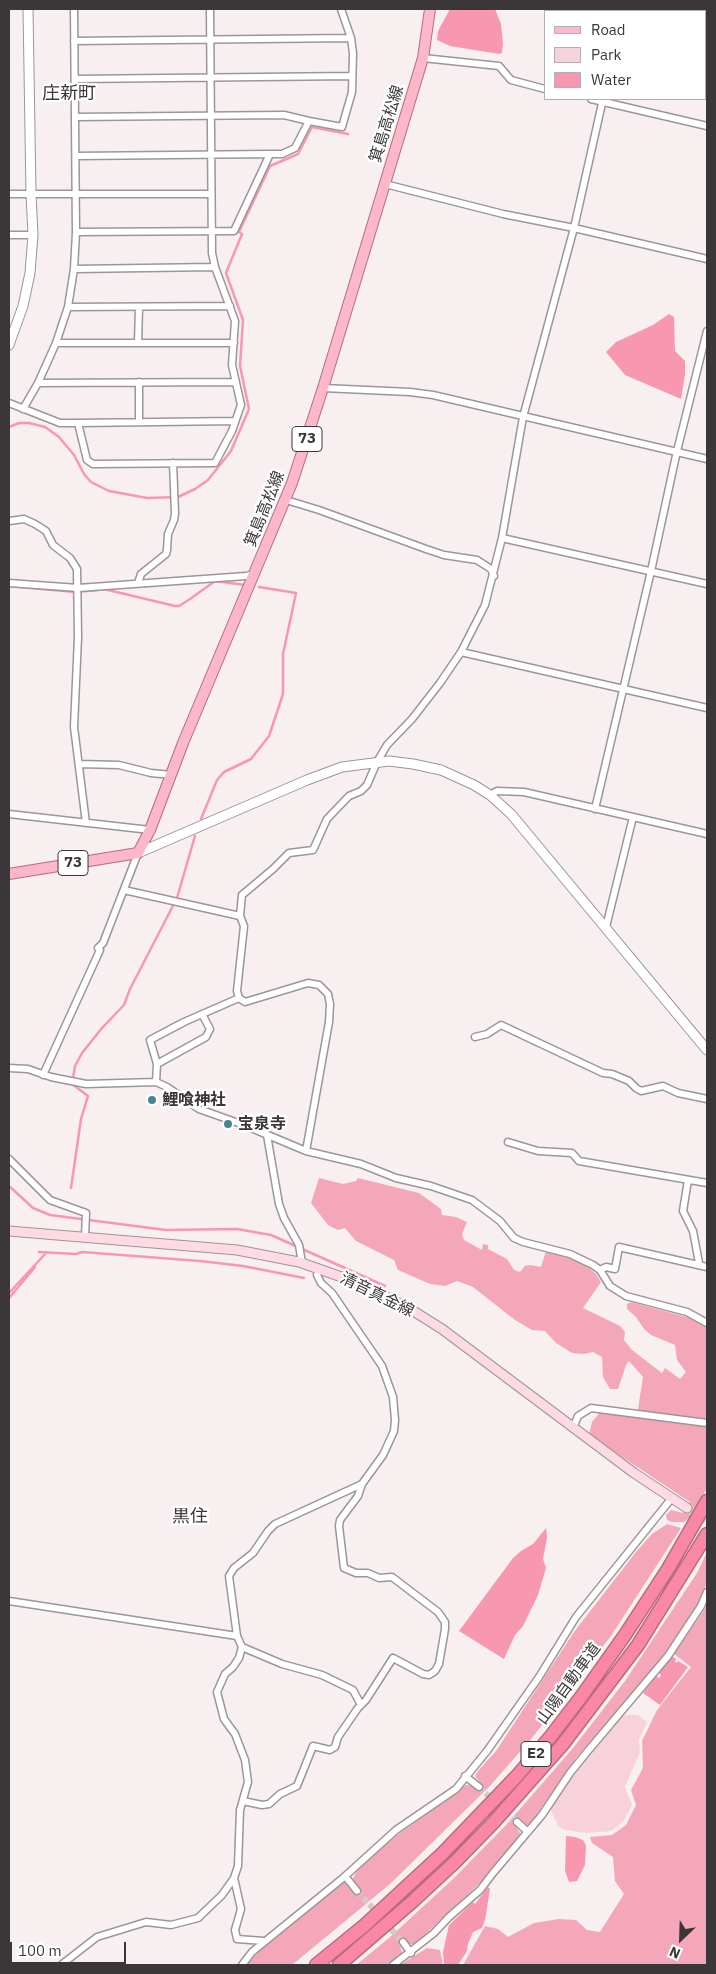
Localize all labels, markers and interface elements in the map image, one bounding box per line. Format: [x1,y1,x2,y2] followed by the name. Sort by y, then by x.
[544,10,706,100] legend
[591,20,626,39] text: Road
[591,45,621,64] text: Park
[591,70,631,89] text: Water
[42,83,96,105] district label: 庄新町
[366,83,408,165] street label: 箕島高松線
[292,426,322,452] road number: 73
[241,468,289,550] street label: 箕島高松線
[58,850,88,876] road number: 73
[162,1090,226,1110] place label: 鯉喰神社
[146,1094,158,1106] marker: 鯉喰神社
[238,1114,286,1134] place label: 宝泉寺
[222,1118,234,1130] marker: 宝泉寺
[337,1269,417,1321] street label: 清音真金線
[172,1506,208,1528] district label: 黒住
[533,1640,605,1728] street label: 山陽自動車道
[521,1742,551,1766] road number: E2
[656,1914,706,1964] north arrow
[12,1932,129,1964] scale bar
[18,1941,62,1960] text: 100 m
[667,1942,683,1963] text: N

